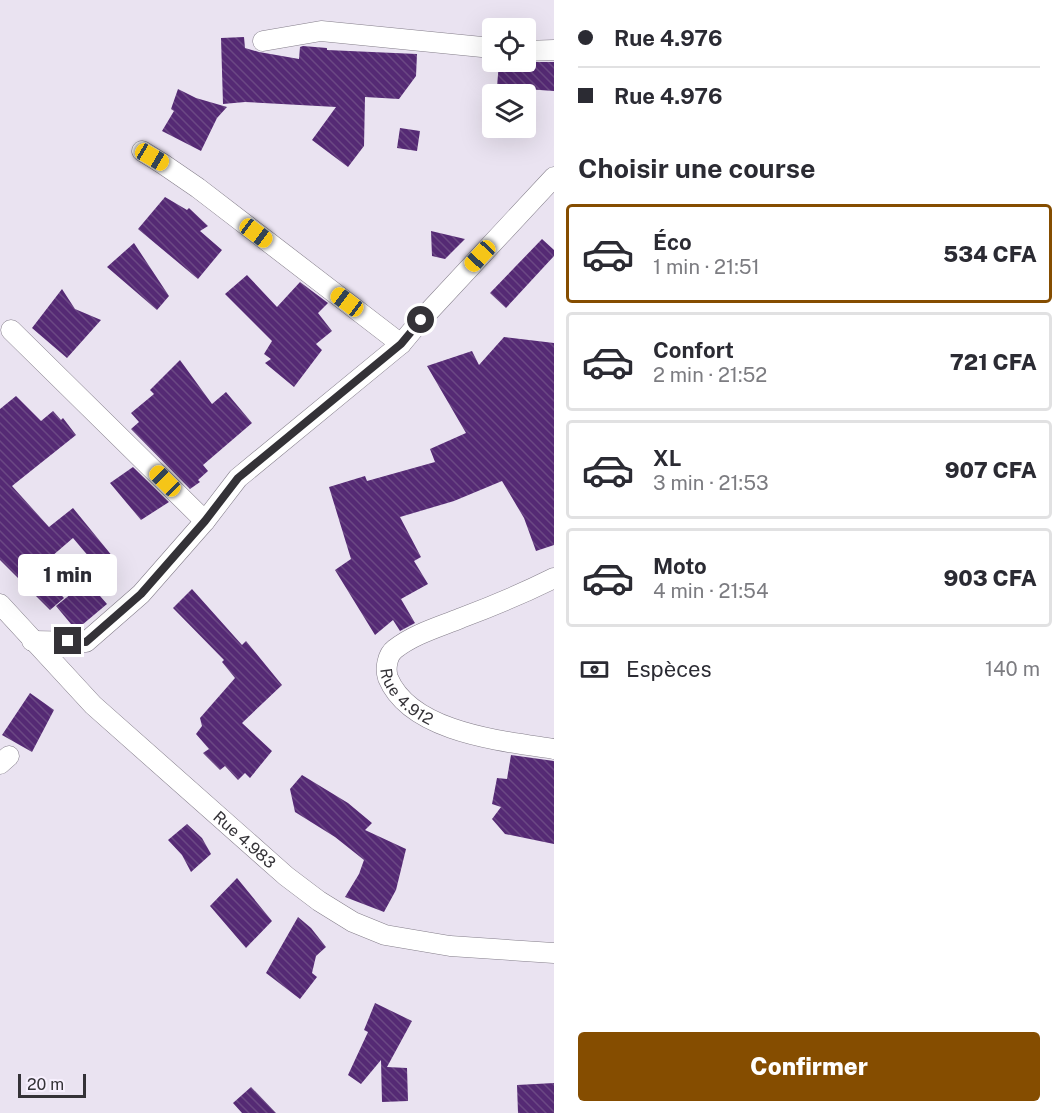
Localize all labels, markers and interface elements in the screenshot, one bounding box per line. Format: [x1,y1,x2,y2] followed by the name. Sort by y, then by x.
[482,18,536,138] map controls
[482,18,536,72] button: locate
[614,25,722,51] text: Rue 4.976
[614,83,722,109] text: Rue 4.976
[482,84,536,138] button: layers
[132,140,172,174] car
[578,152,816,184] text: Choisir une course
[236,215,276,251] car
[581,227,635,281] icon: car
[653,229,692,255] text: Éco
[461,237,499,275] car
[943,241,1037,267] text: 534 CFA
[653,255,760,279] text: 1 min · 21:51
[327,284,367,320] car
[407,306,434,333] route start
[581,335,635,389] icon: car
[653,337,734,363] text: Confort
[950,349,1037,375] text: 721 CFA
[653,363,767,387] text: 2 min · 21:52
[581,443,635,497] icon: car
[653,445,681,471] text: XL
[945,457,1037,483] text: 907 CFA
[146,462,184,500] car
[653,471,769,495] text: 3 min · 21:53
[581,551,635,605] icon: car
[653,553,707,579] text: Moto
[19,554,118,596] callout: 1 min
[43,563,92,587] text: 1 min
[944,565,1037,591] text: 903 CFA
[653,579,768,603] text: 4 min · 21:54
[54,627,81,654] route end
[578,653,611,686] icon: cash
[626,656,712,682] text: Espèces
[985,657,1040,681] text: 140 m
[376,667,436,729] street label: Rue 4.912
[209,807,279,872] street label: Rue 4.983
[578,1032,1040,1101] button: Confirmer
[18,1071,86,1098] scale bar
[27,1075,64,1094] text: 20 m

